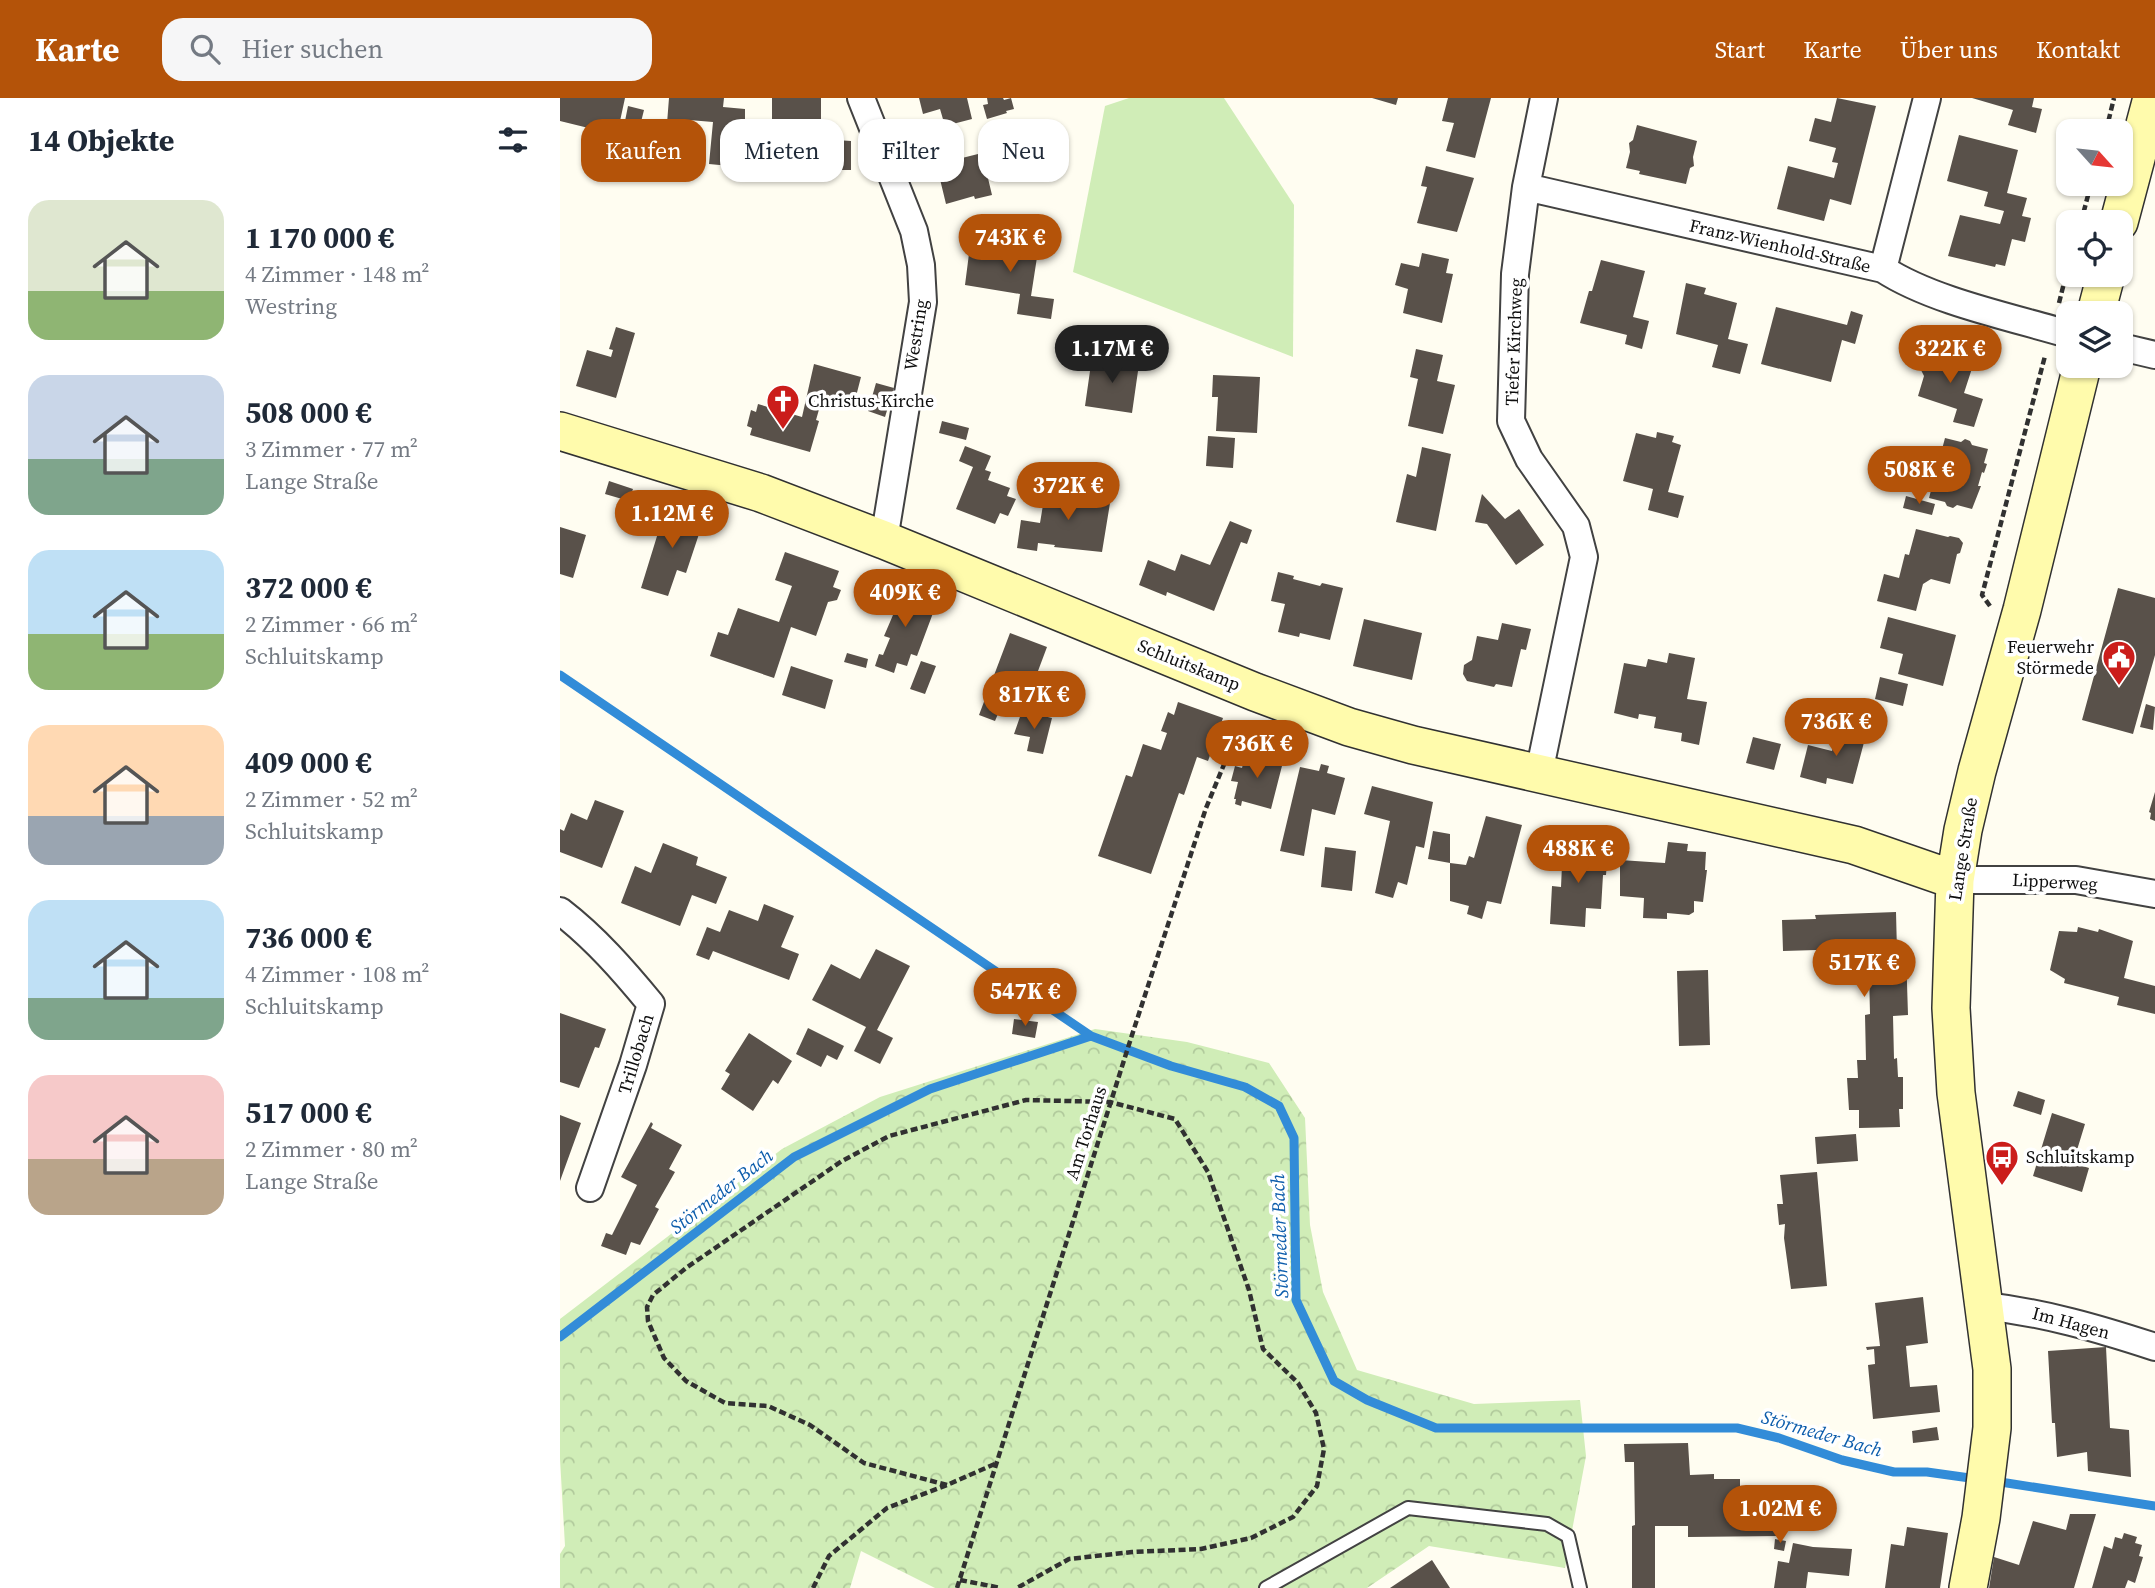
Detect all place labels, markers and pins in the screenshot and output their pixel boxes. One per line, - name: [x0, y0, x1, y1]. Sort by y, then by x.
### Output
- pin: 743K €: [953, 214, 1067, 274]
- pin: 1.17M €: [1047, 326, 1177, 385]
- pin: 322K €: [1893, 326, 2007, 385]
- church icon: Christus-Kirche: [764, 382, 802, 431]
- place label: Christus-Kirche: [808, 388, 934, 413]
- pin: 508K €: [1862, 446, 1976, 506]
- pin: 372K €: [1011, 462, 1125, 522]
- pin: 1.12M €: [607, 490, 737, 550]
- pin: 409K €: [848, 570, 962, 629]
- place label: Feuerwehr Störmede: [2007, 634, 2094, 680]
- public building icon: Feuerwehr Störmede: [2100, 638, 2138, 687]
- pin: 817K €: [977, 672, 1091, 731]
- pin: 736K €: [1779, 698, 1893, 758]
- pin: 736K €: [1200, 720, 1314, 780]
- pin: 488K €: [1521, 826, 1635, 885]
- pin: 517K €: [1807, 940, 1921, 999]
- pin: 547K €: [968, 968, 1082, 1028]
- bus stop icon: Schluitskamp: [1983, 1138, 2021, 1187]
- place label: Schluitskamp: [2026, 1144, 2135, 1169]
- pin: 1.02M €: [1715, 1486, 1845, 1545]

